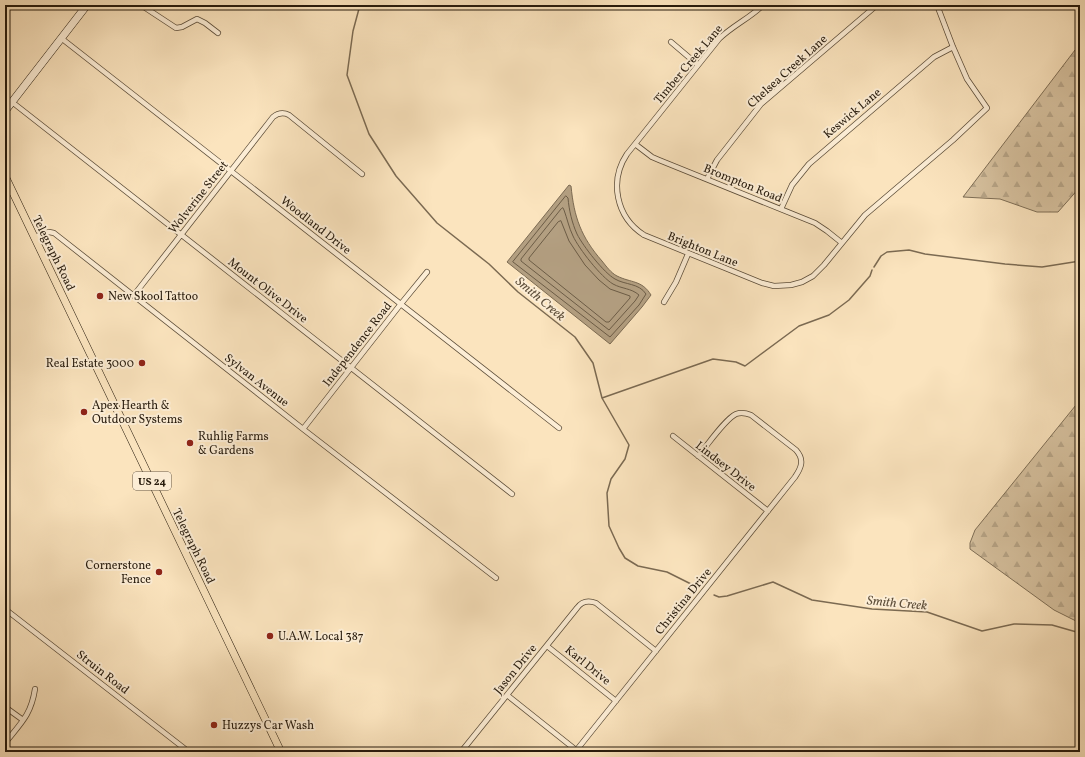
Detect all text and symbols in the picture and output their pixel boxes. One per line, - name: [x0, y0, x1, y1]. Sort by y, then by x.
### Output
- street label: Timber Creek Lane: [651, 21, 727, 108]
- street label: Chelsea Creek Lane: [744, 31, 831, 112]
- street label: Keswick Lane: [820, 85, 885, 143]
- street label: Wolverine Street: [165, 158, 232, 237]
- street label: Brompton Road: [701, 161, 785, 207]
- street label: Woodland Drive: [277, 193, 354, 259]
- street label: Telegraph Road: [28, 213, 78, 294]
- street label: Brighton Lane: [665, 228, 741, 272]
- street label: Mount Olive Drive: [224, 254, 311, 327]
- water label: Smith Creek: [511, 273, 569, 326]
- place label: New Skool Tattoo: [108, 289, 198, 305]
- marker: New Skool Tattoo: [95, 291, 105, 301]
- street label: Independence Road: [320, 299, 396, 390]
- street label: Sylvan Avenue: [221, 351, 292, 411]
- place label: Real Estate 3000: [46, 356, 134, 372]
- marker: Real Estate 3000: [137, 358, 147, 368]
- place label: Apex Hearth & Outdoor Systems: [92, 398, 182, 428]
- marker: Apex Hearth & Outdoor Systems: [79, 407, 89, 417]
- place label: Ruhlig Farms & Gardens: [198, 429, 269, 459]
- marker: Ruhlig Farms & Gardens: [185, 438, 195, 448]
- street label: Lindsey Drive: [692, 438, 759, 496]
- road number: US 24: [133, 472, 171, 490]
- street label: Telegraph Road: [168, 506, 218, 587]
- place label: Cornerstone Fence: [85, 558, 151, 588]
- street label: Christina Drive: [652, 565, 716, 638]
- marker: Cornerstone Fence: [154, 567, 164, 577]
- water label: Smith Creek: [866, 592, 928, 616]
- place label: U.A.W. Local 387: [278, 629, 364, 645]
- marker: U.A.W. Local 387: [265, 631, 275, 641]
- street label: Jason Drive: [491, 641, 541, 698]
- street label: Karl Drive: [561, 642, 614, 689]
- street label: Struin Road: [73, 647, 132, 699]
- place label: Huzzys Car Wash: [222, 718, 314, 734]
- marker: Huzzys Car Wash: [209, 720, 219, 730]

